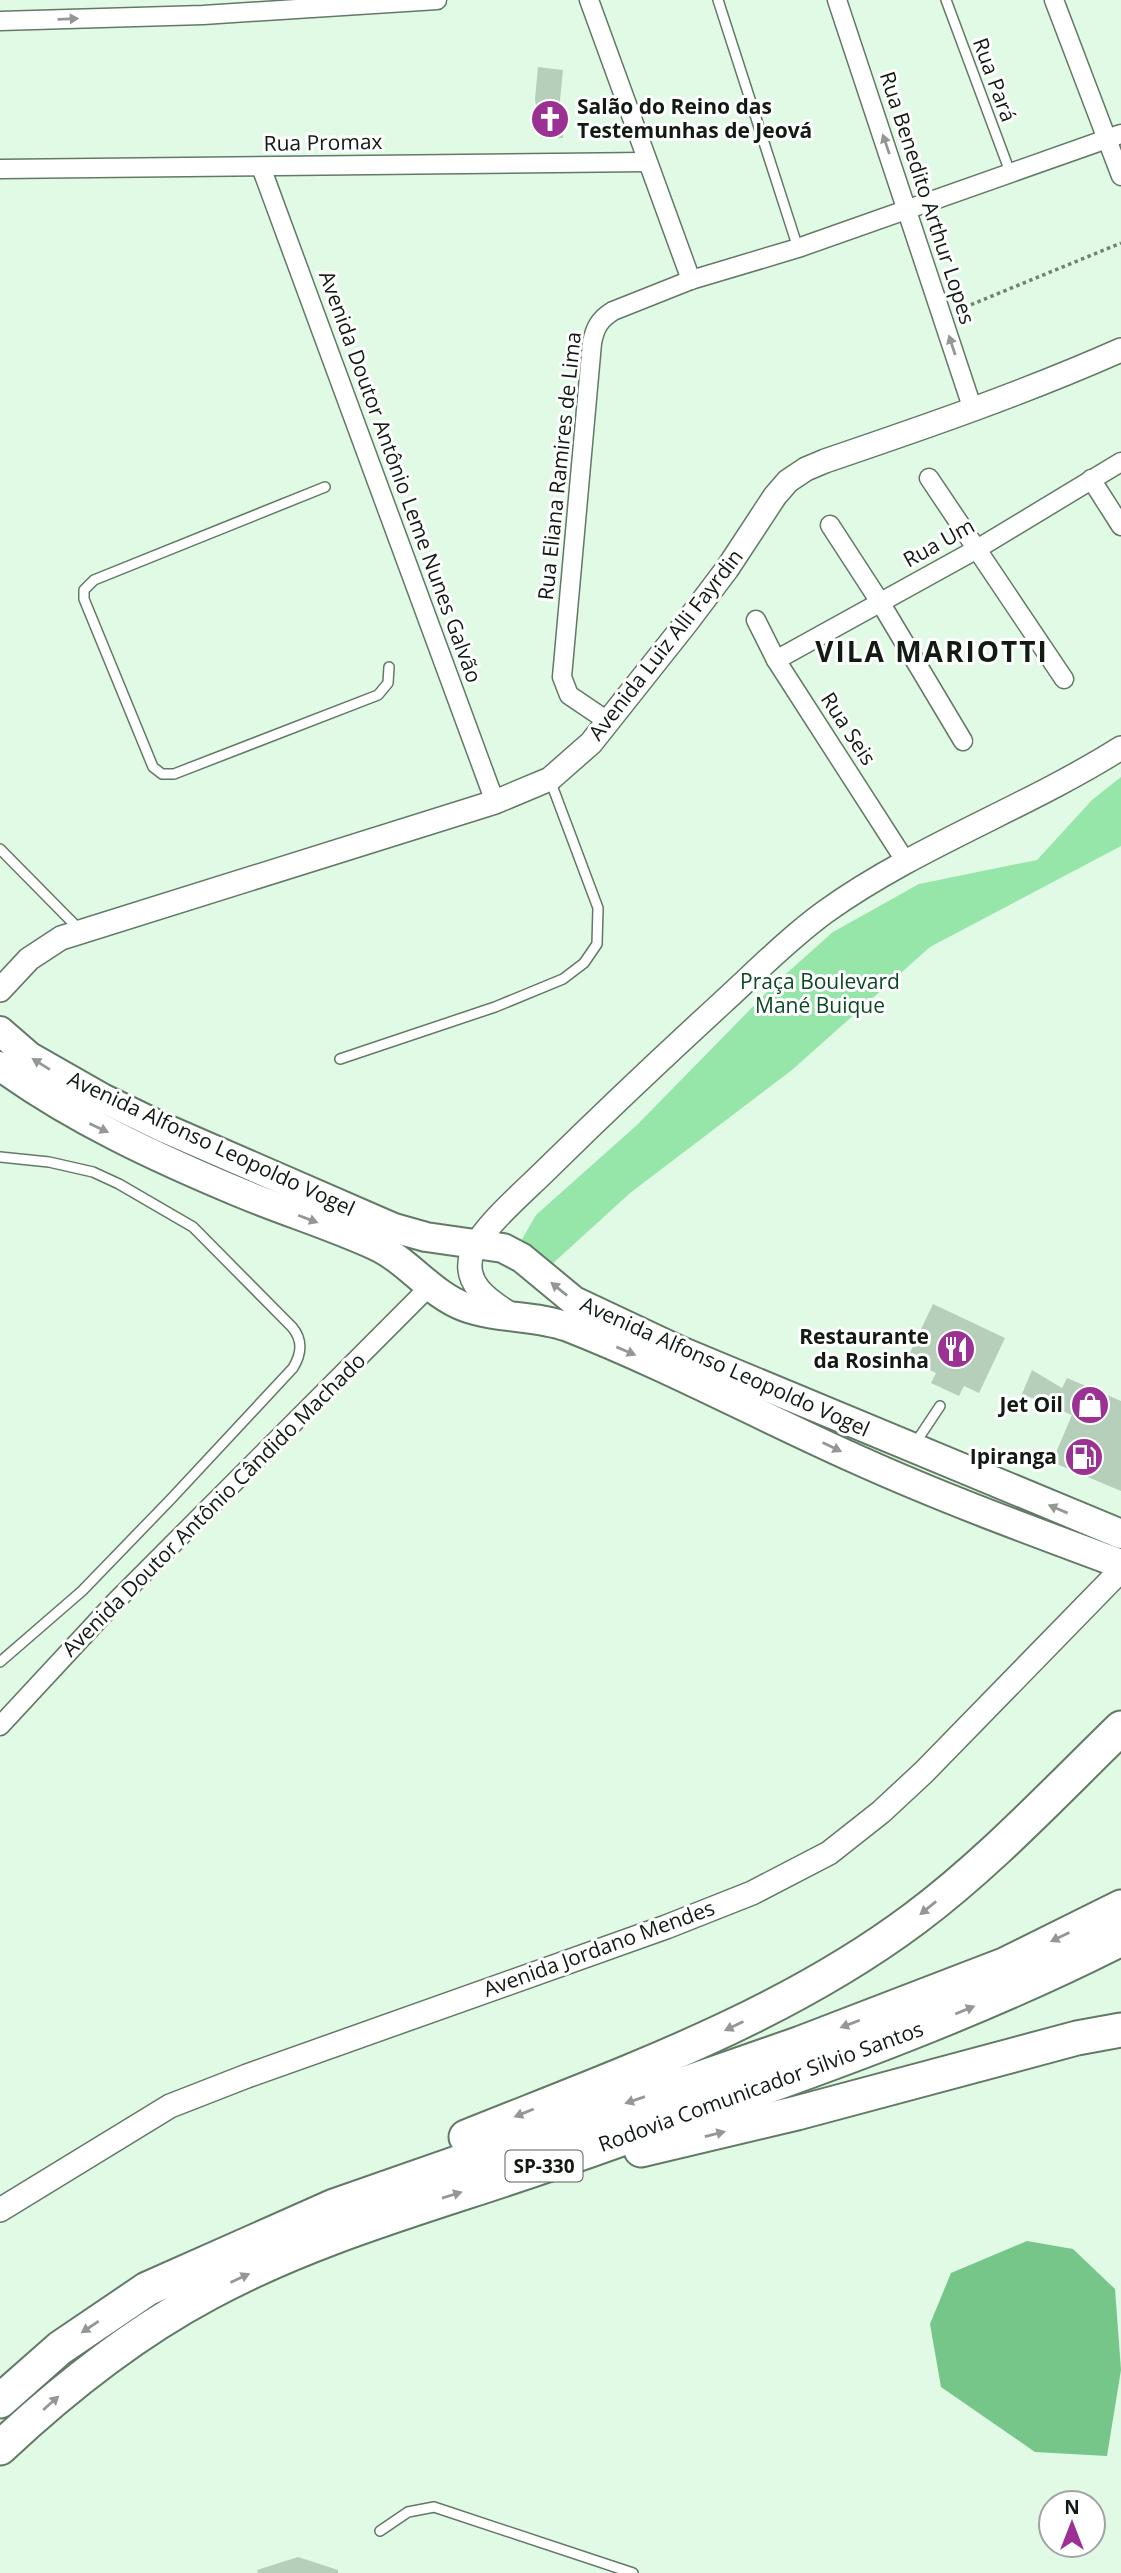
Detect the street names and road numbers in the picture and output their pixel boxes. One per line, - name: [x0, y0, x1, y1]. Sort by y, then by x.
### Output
- street label: Rua Pará: [967, 34, 1023, 126]
- street label: Rua Benedito Arthur Lopes: [874, 68, 982, 328]
- street label: Rua Promax: [263, 127, 383, 157]
- street label: Avenida Doutor Antônio Leme Nunes Galvão: [313, 267, 489, 687]
- street label: Rua Eliana Ramires de Lima: [531, 330, 587, 601]
- street label: Rua Um: [898, 511, 979, 573]
- street label: Avenida Luiz Alli Fayrdin: [582, 543, 749, 746]
- street label: Rua Seis: [815, 687, 883, 770]
- street label: Avenida Alfonso Leopoldo Vogel: [63, 1064, 360, 1222]
- street label: Avenida Alfonso Leopoldo Vogel: [576, 1289, 874, 1443]
- street label: Avenida Doutor Antônio Cândido Machado: [55, 1346, 371, 1662]
- street label: Avenida Jordano Mendes: [479, 1893, 718, 2003]
- street label: Rodovia Comunicador Silvio Santos: [594, 2014, 927, 2158]
- road number: SP-330: [505, 2150, 582, 2182]

